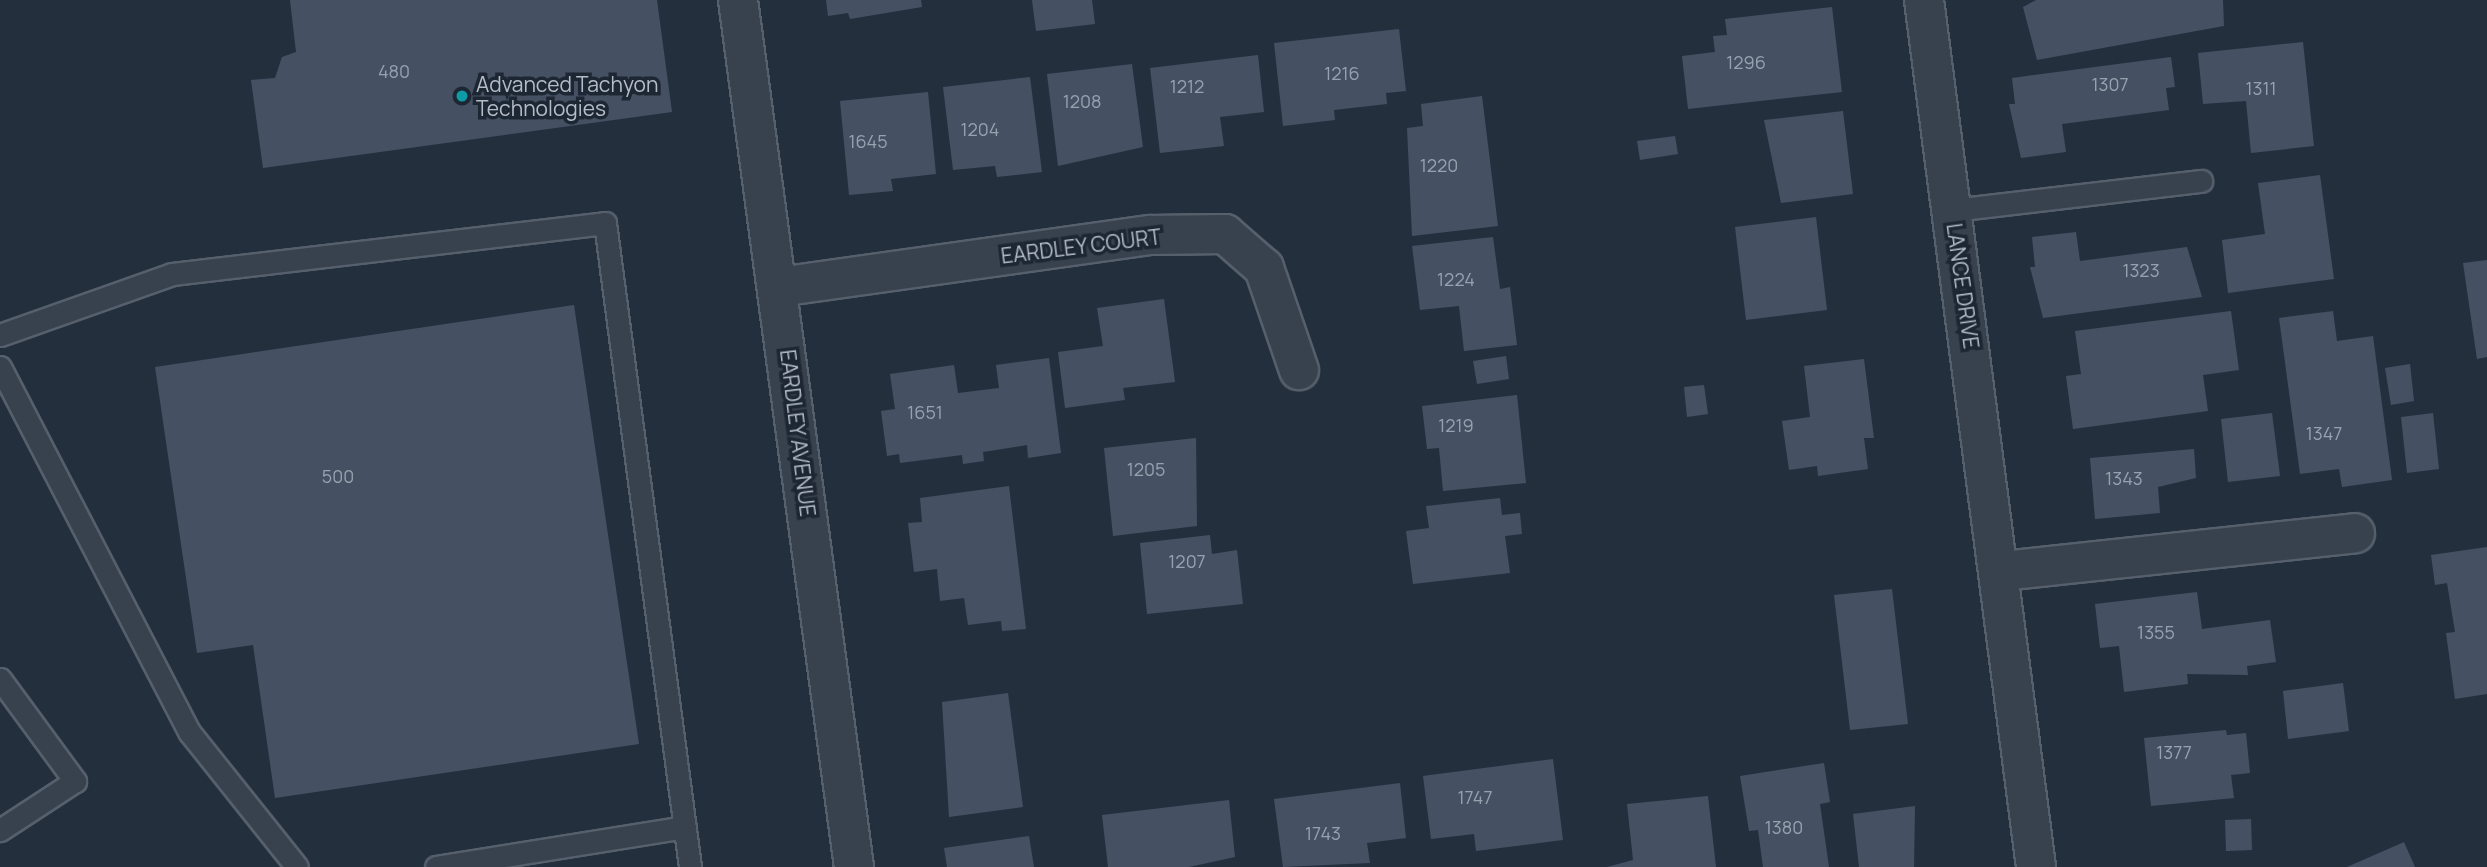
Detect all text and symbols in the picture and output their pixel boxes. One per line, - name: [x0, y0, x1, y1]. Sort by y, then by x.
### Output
- house number: 1296: [1726, 51, 1766, 73]
- house number: 480: [378, 60, 410, 82]
- house number: 1216: [1324, 62, 1360, 84]
- place label: Advanced Tachyon Technologies: [476, 71, 658, 121]
- house number: 1307: [2092, 73, 2128, 95]
- house number: 1212: [1170, 75, 1204, 97]
- house number: 1311: [2245, 77, 2277, 99]
- marker: Advanced Tachyon Technologies: [454, 88, 470, 104]
- house number: 1208: [1063, 90, 1101, 112]
- house number: 1204: [961, 118, 999, 140]
- house number: 1645: [848, 130, 888, 152]
- house number: 1220: [1420, 154, 1458, 176]
- street label: LANCE DRIVE: [1942, 222, 1984, 350]
- street label: EARDLEY COURT: [999, 224, 1163, 268]
- house number: 1323: [2122, 259, 2160, 281]
- house number: 1224: [1437, 268, 1475, 290]
- street label: EARDLEY AVENUE: [775, 348, 821, 518]
- house number: 1651: [907, 401, 943, 423]
- house number: 1219: [1438, 414, 1474, 436]
- house number: 1347: [2306, 422, 2342, 444]
- house number: 1205: [1127, 458, 1165, 480]
- house number: 500: [322, 465, 354, 487]
- house number: 1343: [2105, 467, 2143, 489]
- house number: 1207: [1168, 550, 1206, 572]
- house number: 1355: [2137, 621, 2175, 643]
- house number: 1377: [2156, 741, 2192, 763]
- house number: 1747: [1458, 786, 1492, 808]
- house number: 1380: [1765, 816, 1803, 838]
- house number: 1743: [1305, 822, 1341, 844]

